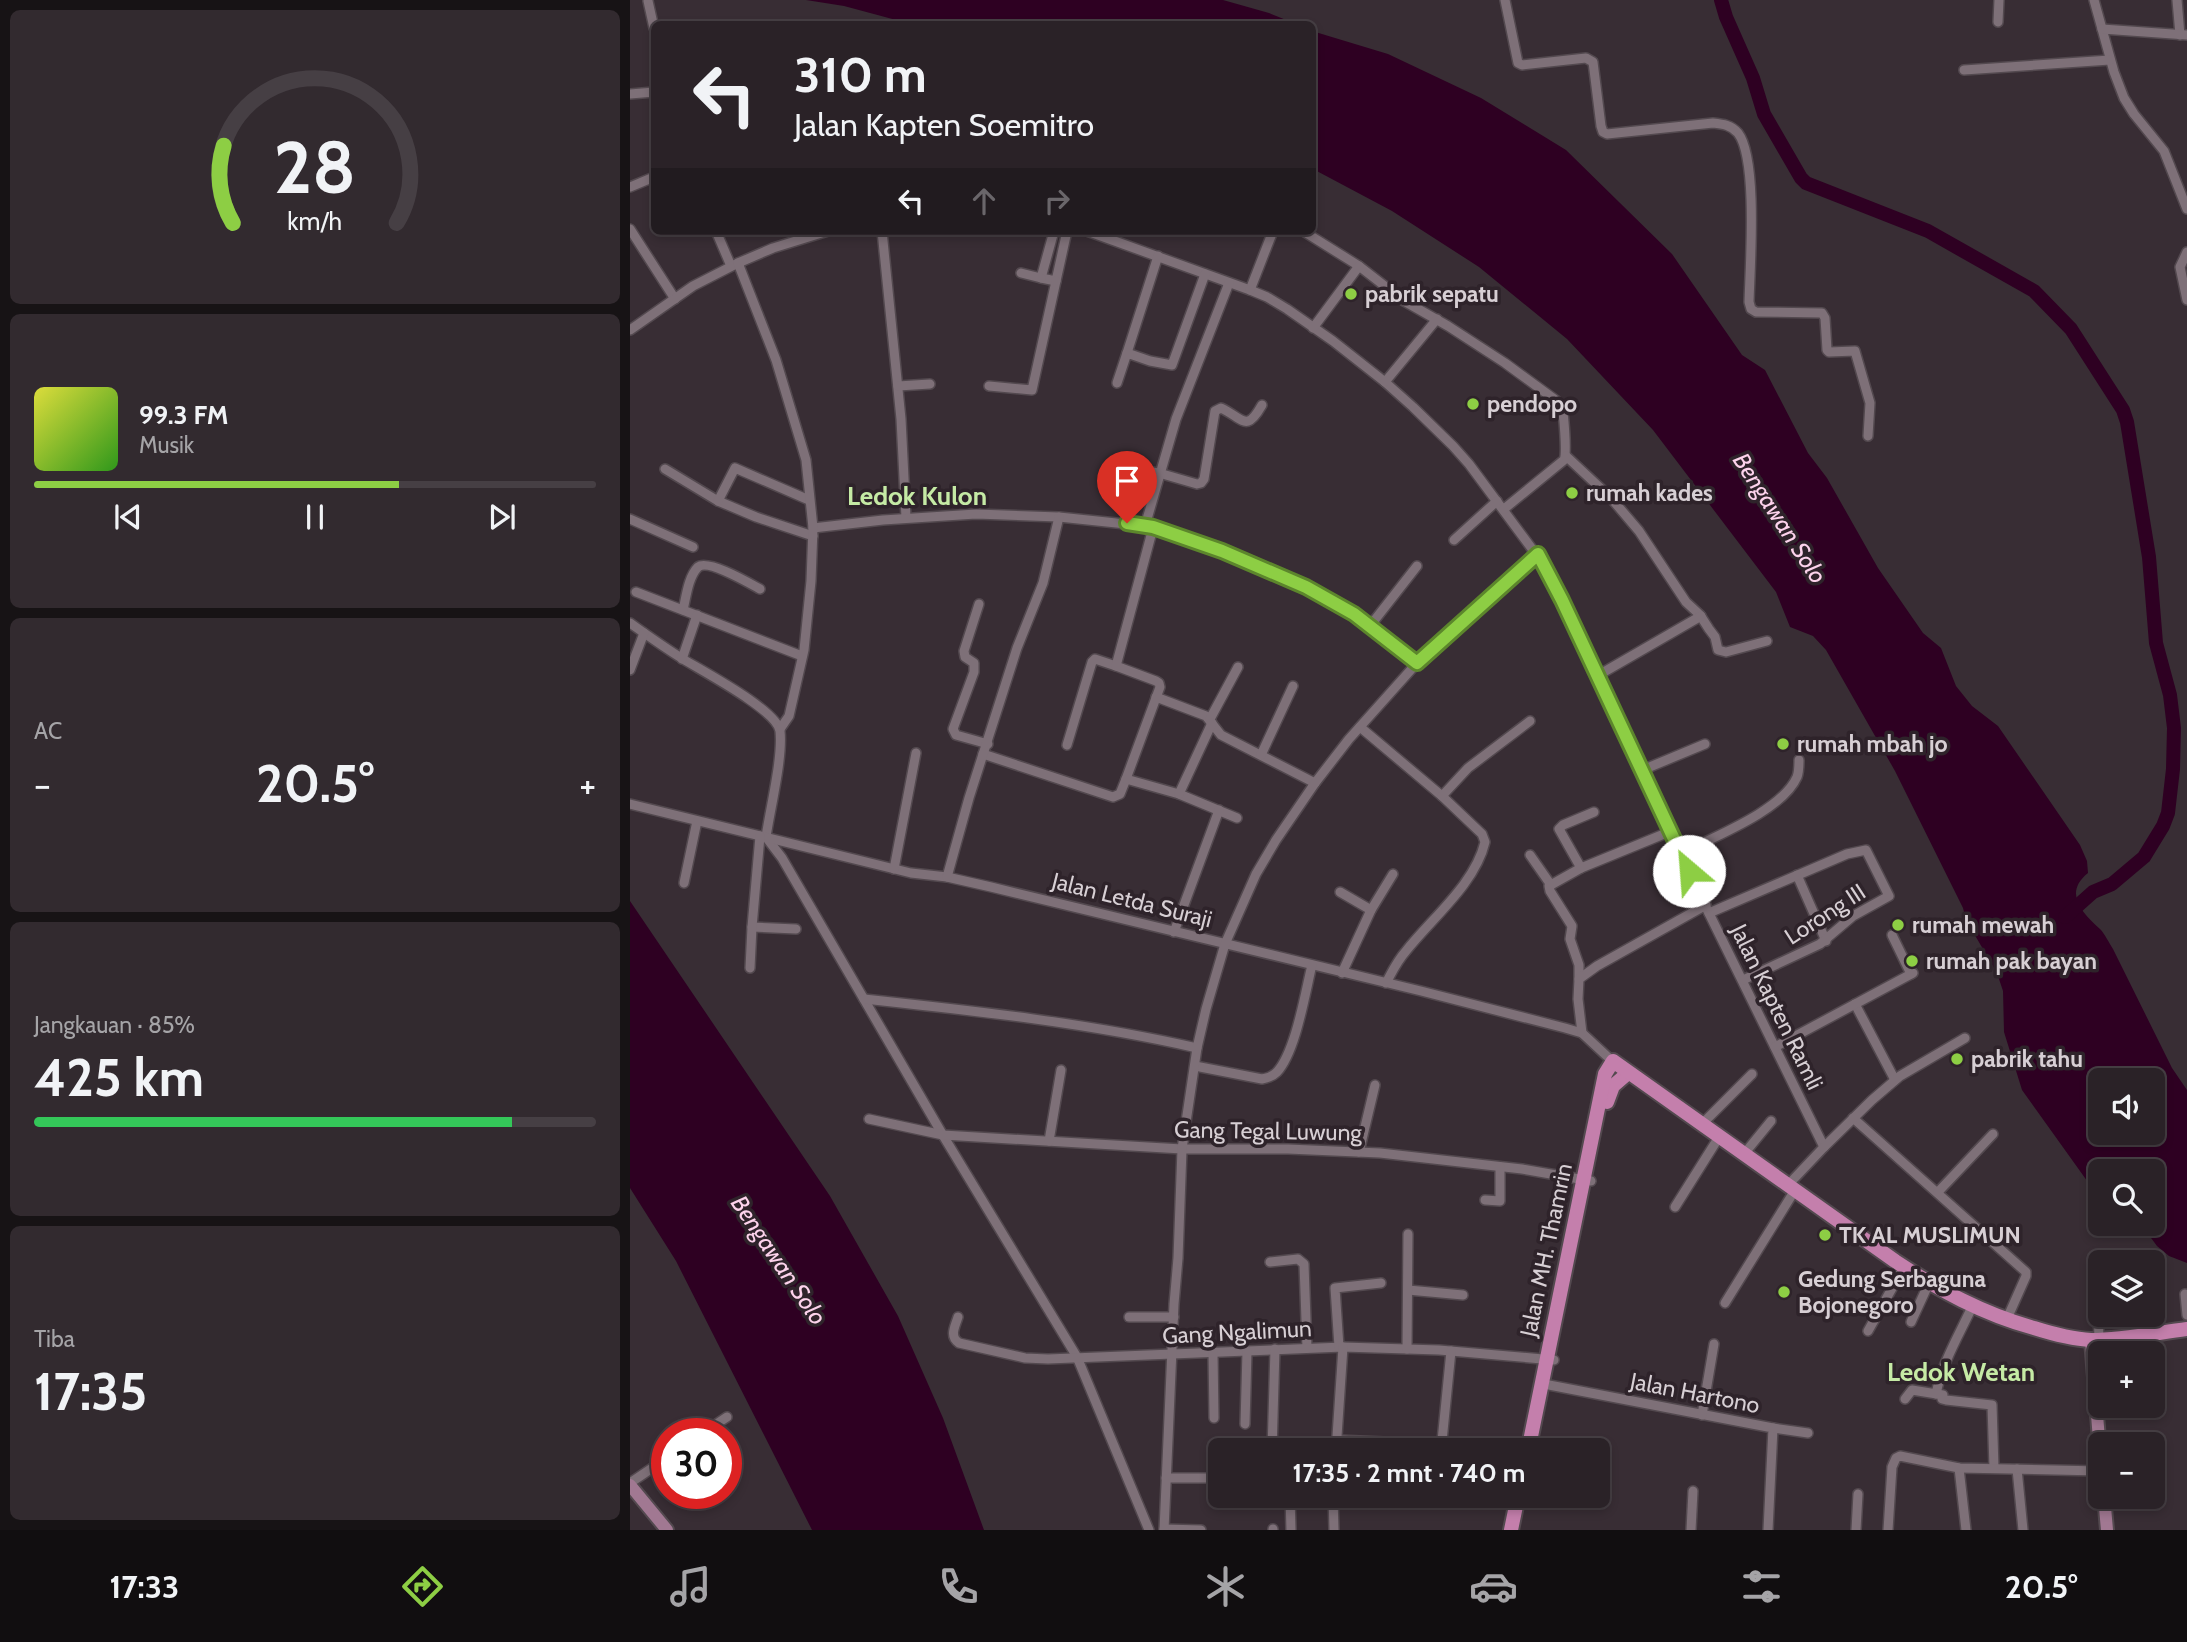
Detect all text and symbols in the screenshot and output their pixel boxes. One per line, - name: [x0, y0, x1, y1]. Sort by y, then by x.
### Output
- text: 310 m: [794, 45, 927, 104]
- icon: left: [679, 49, 770, 140]
- text: Jalan Kapten Soemitro: [794, 105, 1094, 144]
- text: 28: [274, 123, 356, 211]
- icon: left: [892, 182, 930, 220]
- icon: ahead: [965, 182, 1003, 220]
- icon: right: [1038, 182, 1076, 220]
- text: km/h: [288, 206, 342, 236]
- place label: pabrik sepatu: [1365, 280, 1499, 308]
- marker: pabrik sepatu: [1343, 286, 1359, 302]
- place label: pendopo: [1487, 390, 1577, 418]
- marker: pendopo: [1465, 396, 1481, 412]
- text: 99.3 FM: [139, 399, 228, 431]
- text: Musik: [139, 431, 194, 459]
- water label: Bengawan Solo: [1727, 447, 1833, 589]
- pin: [1097, 451, 1157, 523]
- icon: arrive: [1108, 462, 1146, 500]
- place label: rumah kades: [1586, 479, 1713, 507]
- district label: Ledok Kulon: [847, 480, 987, 512]
- marker: rumah kades: [1564, 485, 1580, 501]
- icon: previous: [109, 498, 147, 536]
- icon: pause: [296, 498, 334, 536]
- icon: next: [483, 498, 521, 536]
- text: AC: [34, 717, 62, 745]
- place label: rumah mbah jo: [1797, 730, 1948, 758]
- marker: rumah mbah jo: [1775, 736, 1791, 752]
- text: 20.5°: [256, 752, 374, 815]
- text: −: [34, 761, 51, 808]
- text: +: [579, 761, 596, 808]
- position arrow: [1652, 834, 1726, 908]
- street label: Jalan Letda Suraji: [1048, 866, 1215, 933]
- street label: Lorong III: [1779, 878, 1871, 950]
- place label: rumah mewah: [1912, 911, 2054, 939]
- marker: rumah mewah: [1890, 917, 1906, 933]
- street label: Jalan Kapten Ramli: [1724, 919, 1829, 1094]
- place label: rumah pak bayan: [1926, 947, 2097, 975]
- marker: rumah pak bayan: [1904, 953, 1920, 969]
- text: Jangkauan · 85%: [34, 1011, 195, 1039]
- place label: pabrik tahu: [1971, 1045, 2083, 1073]
- text: 425 km: [34, 1046, 204, 1109]
- marker: pabrik tahu: [1949, 1051, 1965, 1067]
- map controls: [2088, 1068, 2165, 1509]
- button: sound: [2088, 1068, 2165, 1145]
- street label: Gang Tegal Luwung: [1174, 1115, 1363, 1147]
- button: search: [2088, 1159, 2165, 1236]
- street label: Jalan MH. Thamrin: [1514, 1161, 1578, 1340]
- water label: Bengawan Solo: [725, 1190, 833, 1330]
- place label: TK AL MUSLIMUN: [1839, 1221, 2021, 1249]
- marker: TK AL MUSLIMUN: [1817, 1227, 1833, 1243]
- button: layers: [2088, 1250, 2165, 1327]
- place label: Gedung Serbaguna Bojonegoro: [1798, 1265, 1987, 1319]
- marker: Gedung Serbaguna Bojonegoro: [1776, 1284, 1792, 1300]
- street label: Gang Ngalimun: [1162, 1314, 1312, 1350]
- text: Tiba: [34, 1325, 75, 1353]
- button: +: [2088, 1341, 2165, 1418]
- district label: Ledok Wetan: [1887, 1356, 2035, 1388]
- text: 17:35: [34, 1360, 147, 1423]
- street label: Jalan Hartono: [1627, 1367, 1762, 1419]
- speed limit sign: 30: [651, 1418, 742, 1509]
- button: −: [2088, 1432, 2165, 1509]
- text: 17:35 · 2 mnt · 740 m: [1293, 1457, 1525, 1489]
- icon: directions: [398, 1562, 447, 1611]
- icon: music: [666, 1562, 715, 1611]
- icon: phone: [934, 1562, 983, 1611]
- icon: climate: [1201, 1562, 1250, 1611]
- icon: car: [1469, 1562, 1518, 1611]
- icon: filters: [1737, 1562, 1786, 1611]
- text: 17:33: [109, 1567, 179, 1606]
- text: 20.5°: [2005, 1567, 2078, 1606]

